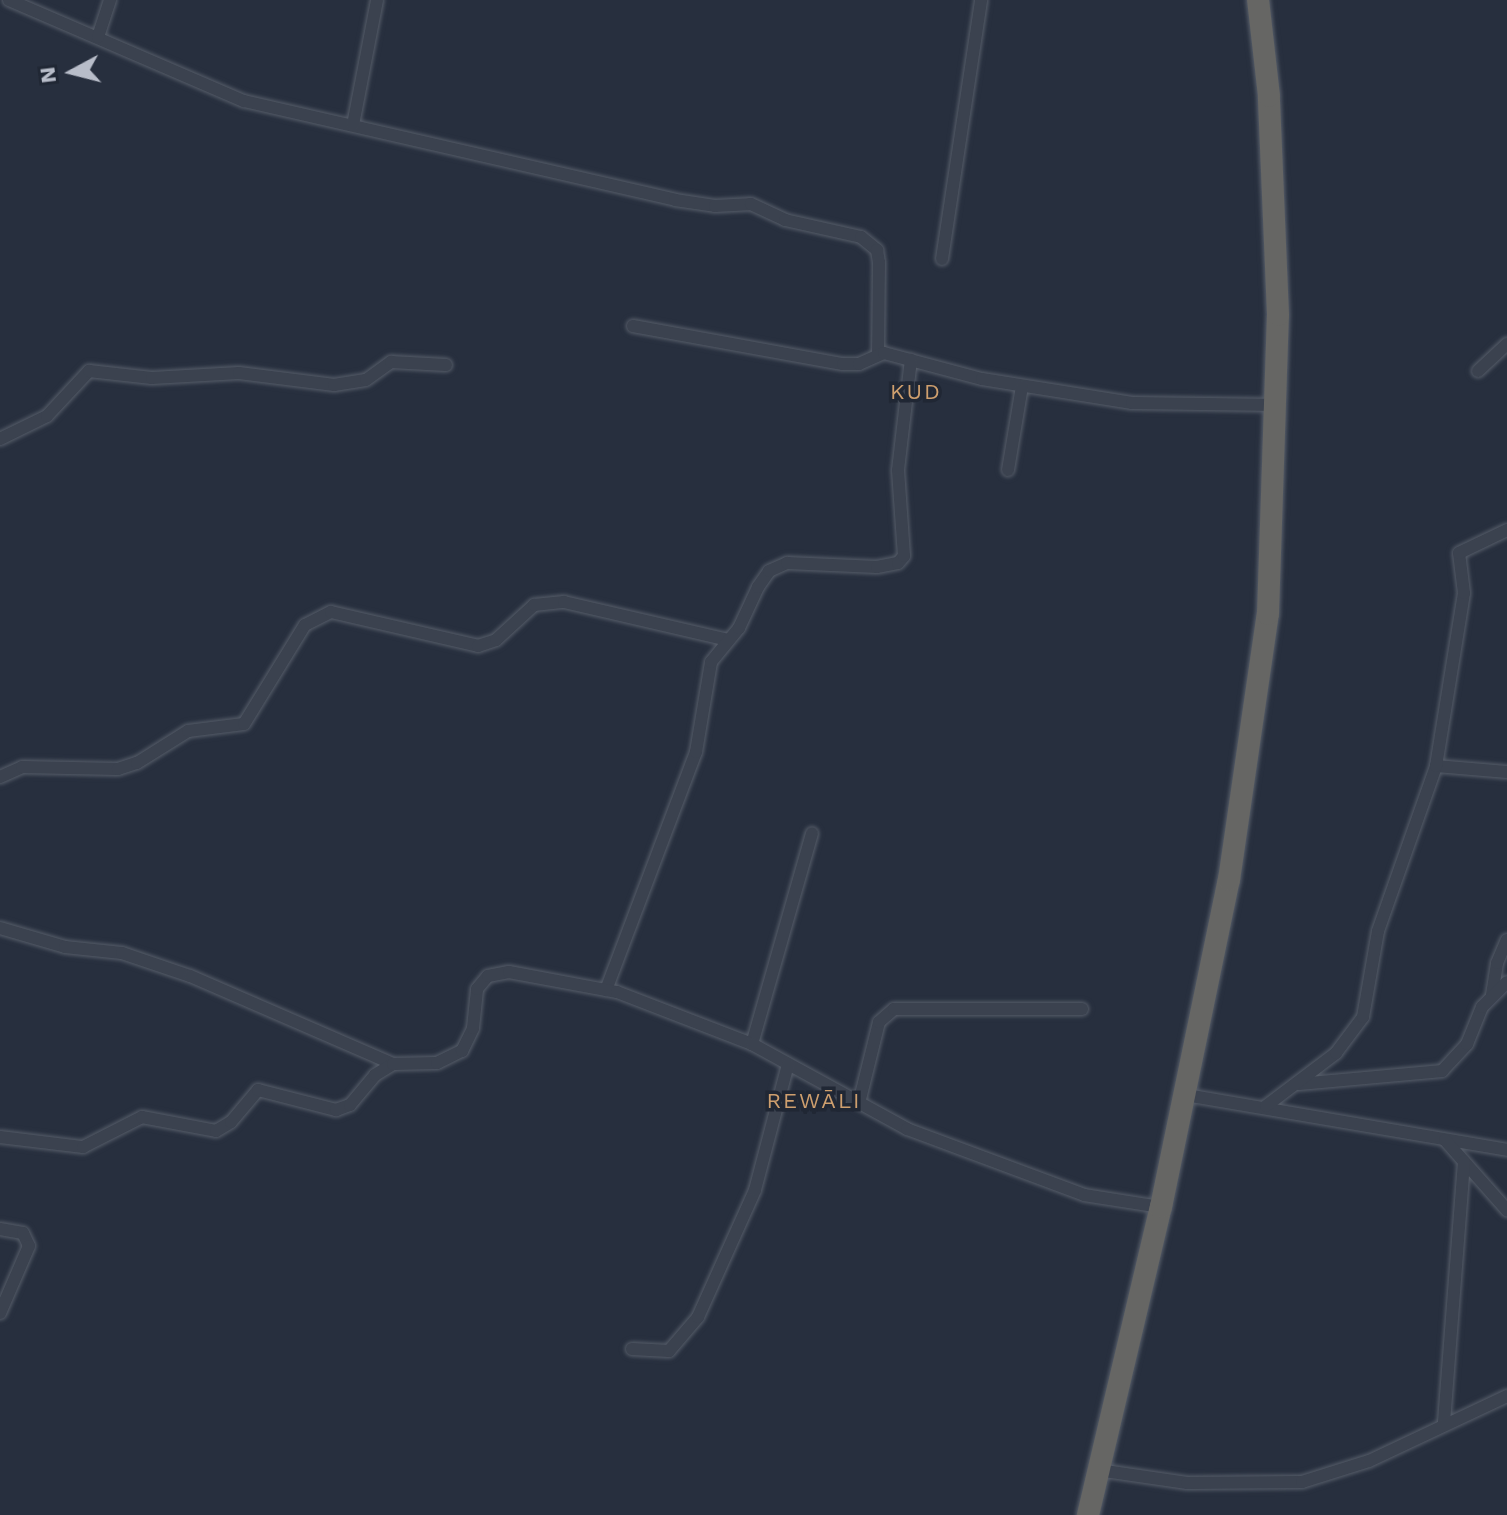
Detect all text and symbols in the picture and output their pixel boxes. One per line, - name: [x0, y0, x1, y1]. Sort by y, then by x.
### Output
- north arrow: [32, 32, 112, 112]
- text: N: [34, 65, 61, 85]
- district label: KUD: [890, 379, 942, 405]
- district label: REWĀLI: [766, 1088, 862, 1114]

